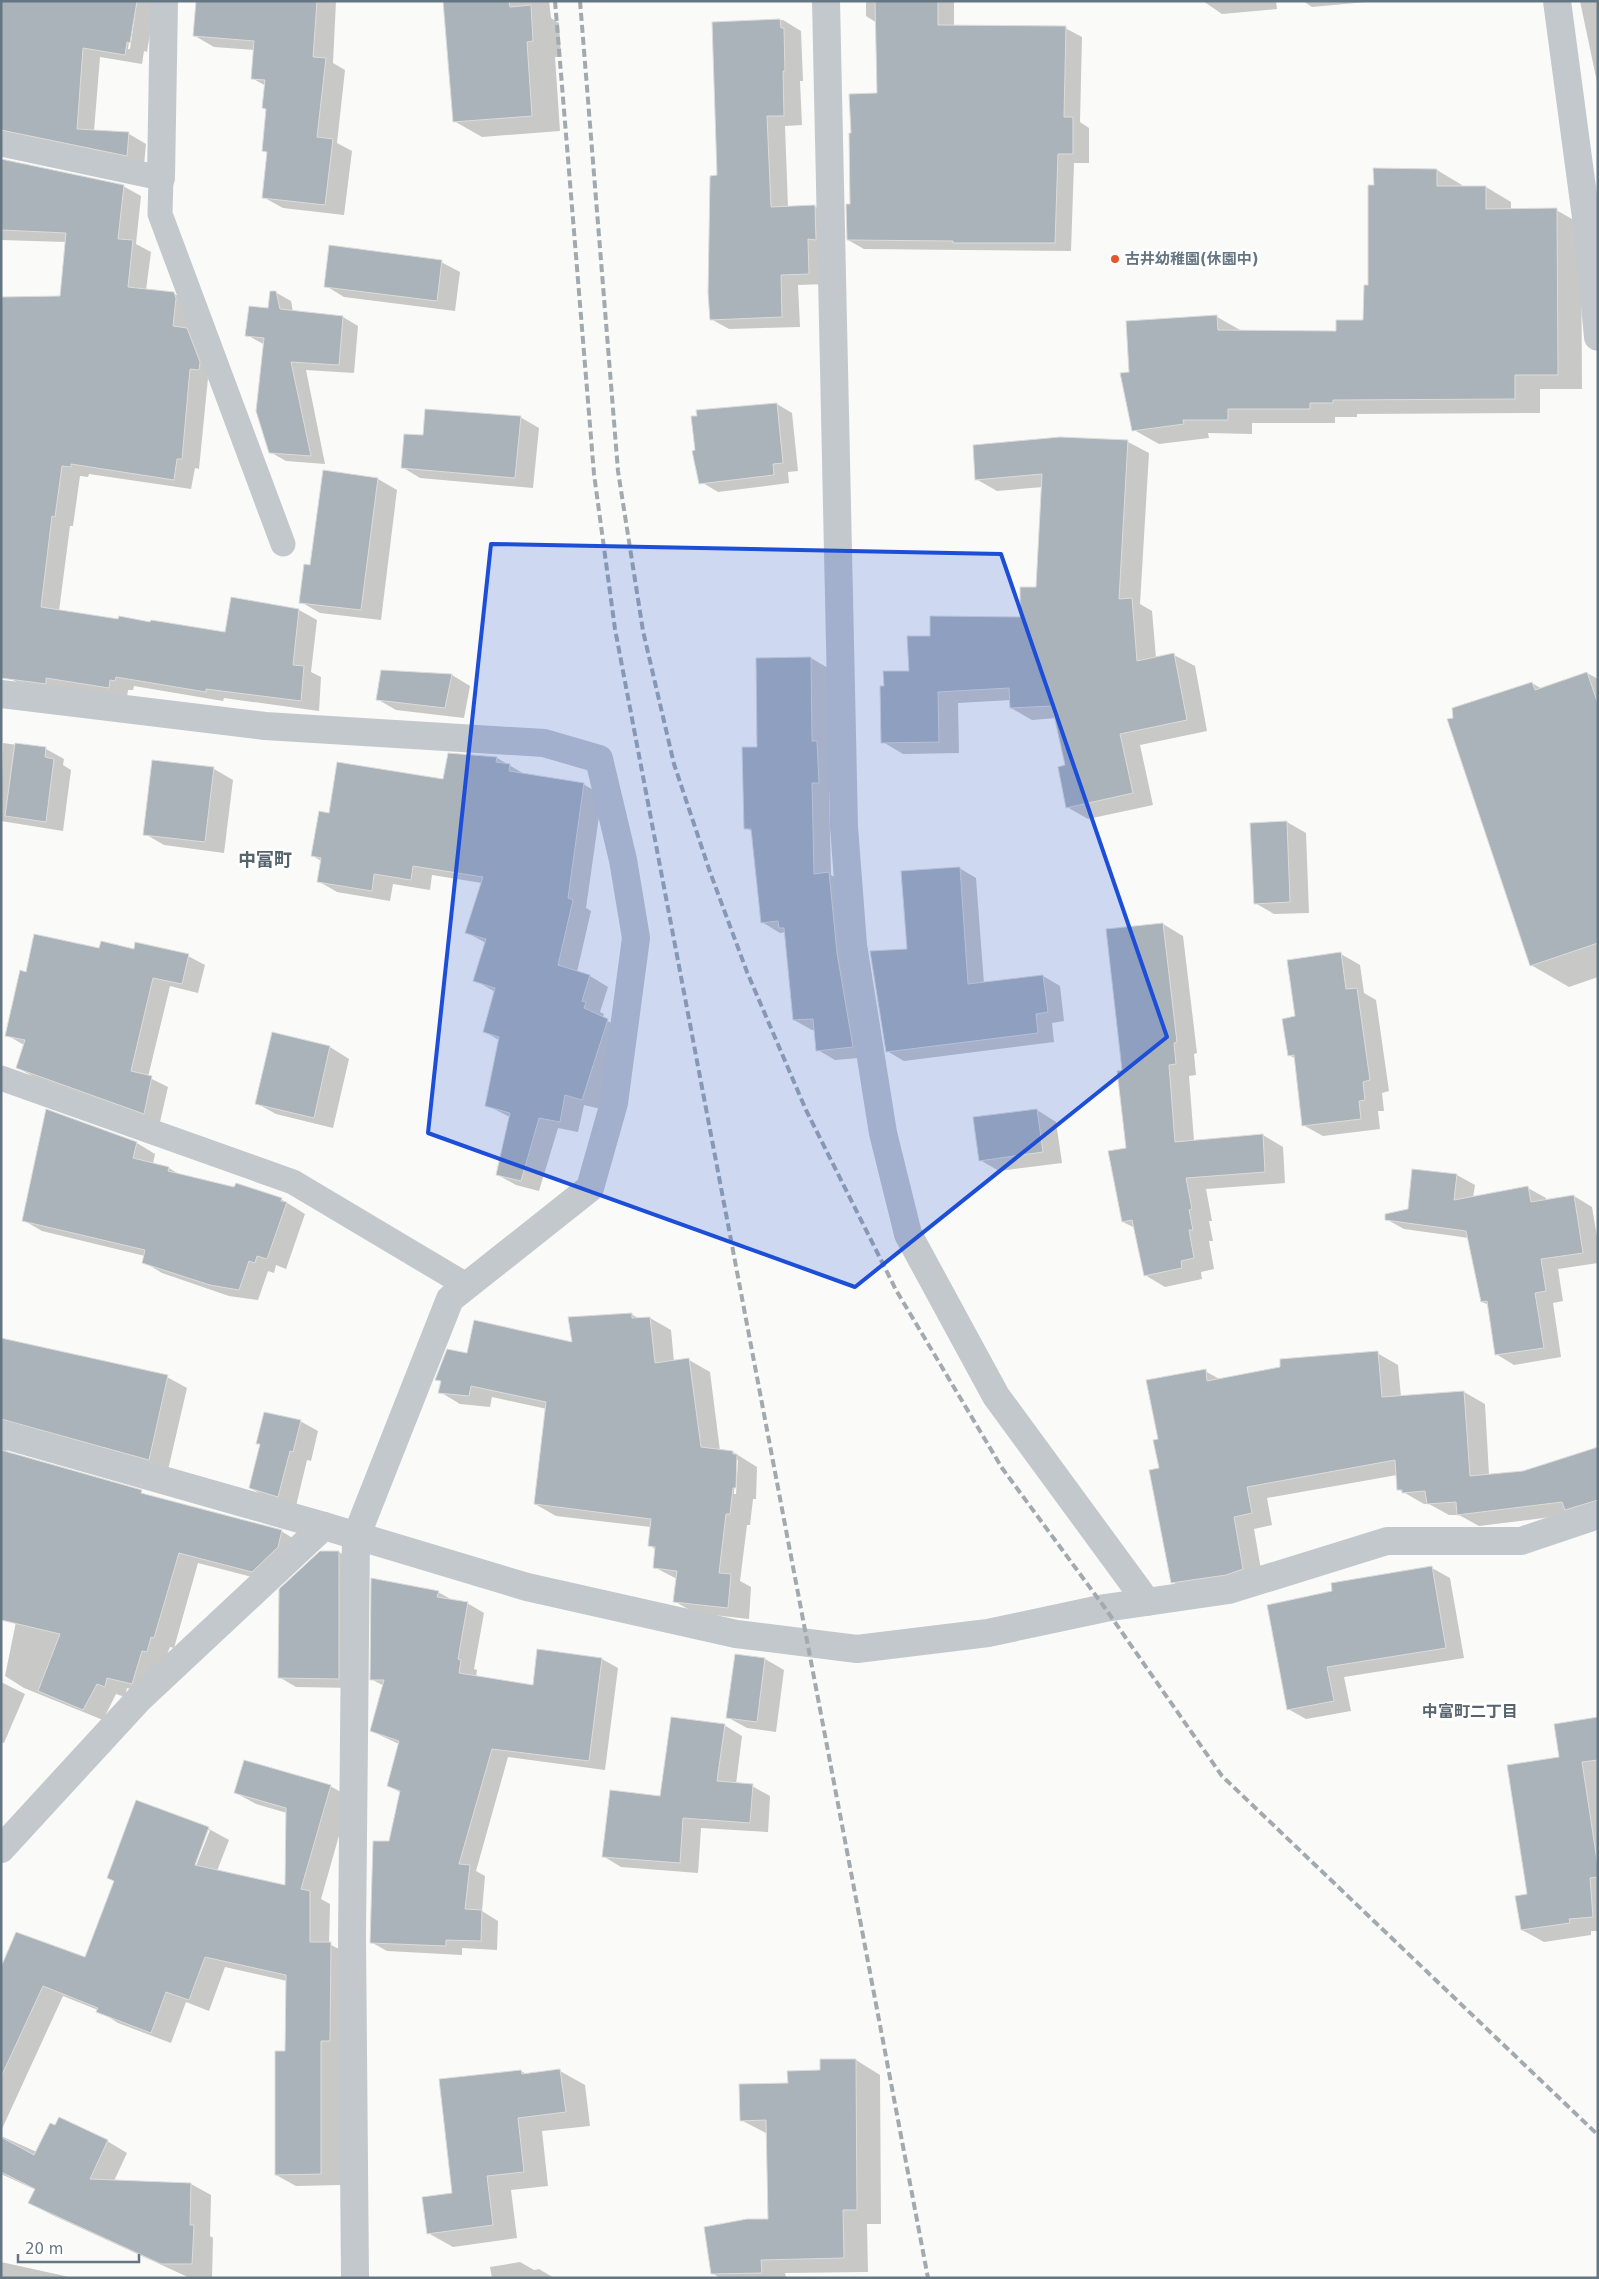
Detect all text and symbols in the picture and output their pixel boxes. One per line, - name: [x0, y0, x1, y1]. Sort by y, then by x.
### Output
- place label: 古井幼稚園(休園中): [1125, 250, 1259, 268]
- marker: 古井幼稚園(休園中): [1109, 253, 1121, 265]
- district label: 中富町: [238, 849, 292, 870]
- district label: 中富町二丁目: [1422, 1702, 1518, 1721]
- scale bar: [18, 2232, 139, 2264]
- text: 20 m: [25, 2240, 63, 2258]

